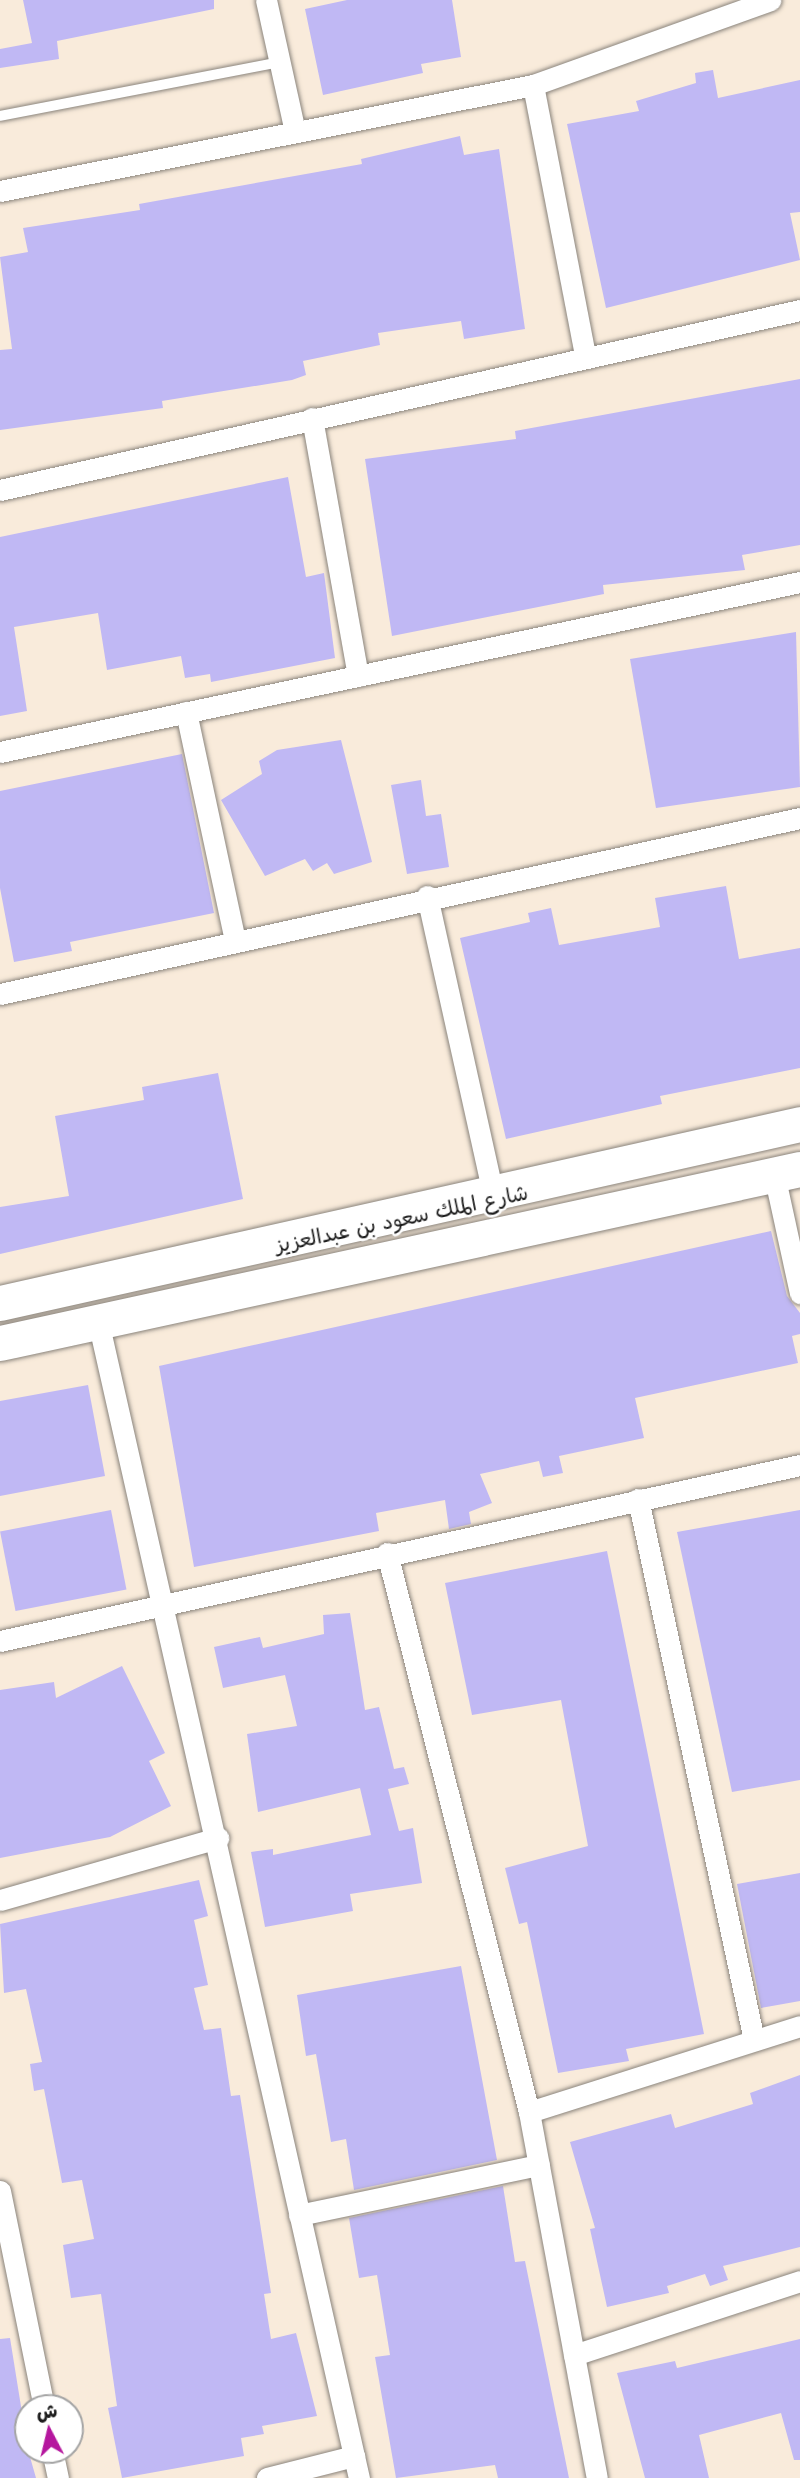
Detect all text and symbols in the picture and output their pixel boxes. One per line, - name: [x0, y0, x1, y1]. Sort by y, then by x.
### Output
- street label: شارع الملك سعود بن عبدالعزيز: [272, 1178, 530, 1256]
- north arrow: [14, 2394, 84, 2464]
- text: ش: [35, 2395, 59, 2425]

